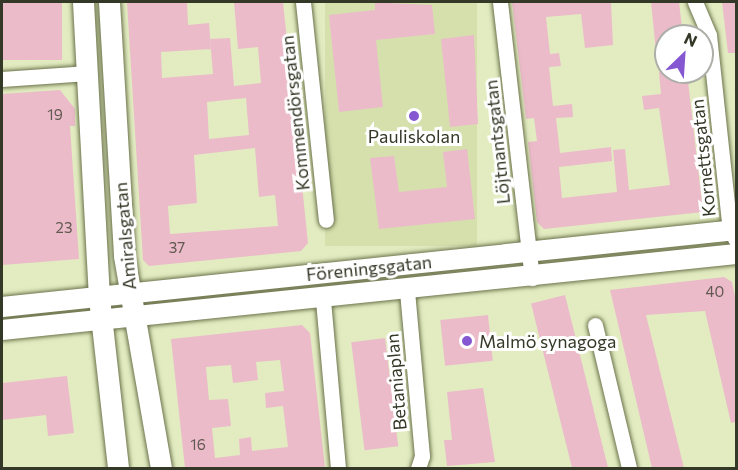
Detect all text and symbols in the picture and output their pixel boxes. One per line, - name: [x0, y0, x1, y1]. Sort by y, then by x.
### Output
- north arrow: [654, 24, 714, 84]
- text: N: [682, 28, 700, 50]
- street label: Kommendörsgatan: [276, 34, 314, 192]
- street label: Löjtnantsgatan: [480, 79, 514, 205]
- street label: Kornettsgatan: [686, 98, 720, 218]
- house number: 19: [47, 106, 63, 124]
- marker: Pauliskolan: [407, 109, 421, 123]
- place label: Pauliskolan: [368, 125, 460, 147]
- street label: Amiralsgatan: [110, 181, 140, 291]
- house number: 23: [56, 219, 72, 237]
- house number: 37: [169, 239, 185, 257]
- street label: Föreningsgatan: [305, 251, 433, 285]
- house number: 40: [706, 283, 724, 301]
- place label: Malmö synagoga: [479, 330, 616, 352]
- street label: Betaniaplan: [381, 333, 411, 431]
- marker: Malmö synagoga: [460, 334, 474, 348]
- house number: 16: [190, 436, 206, 454]

